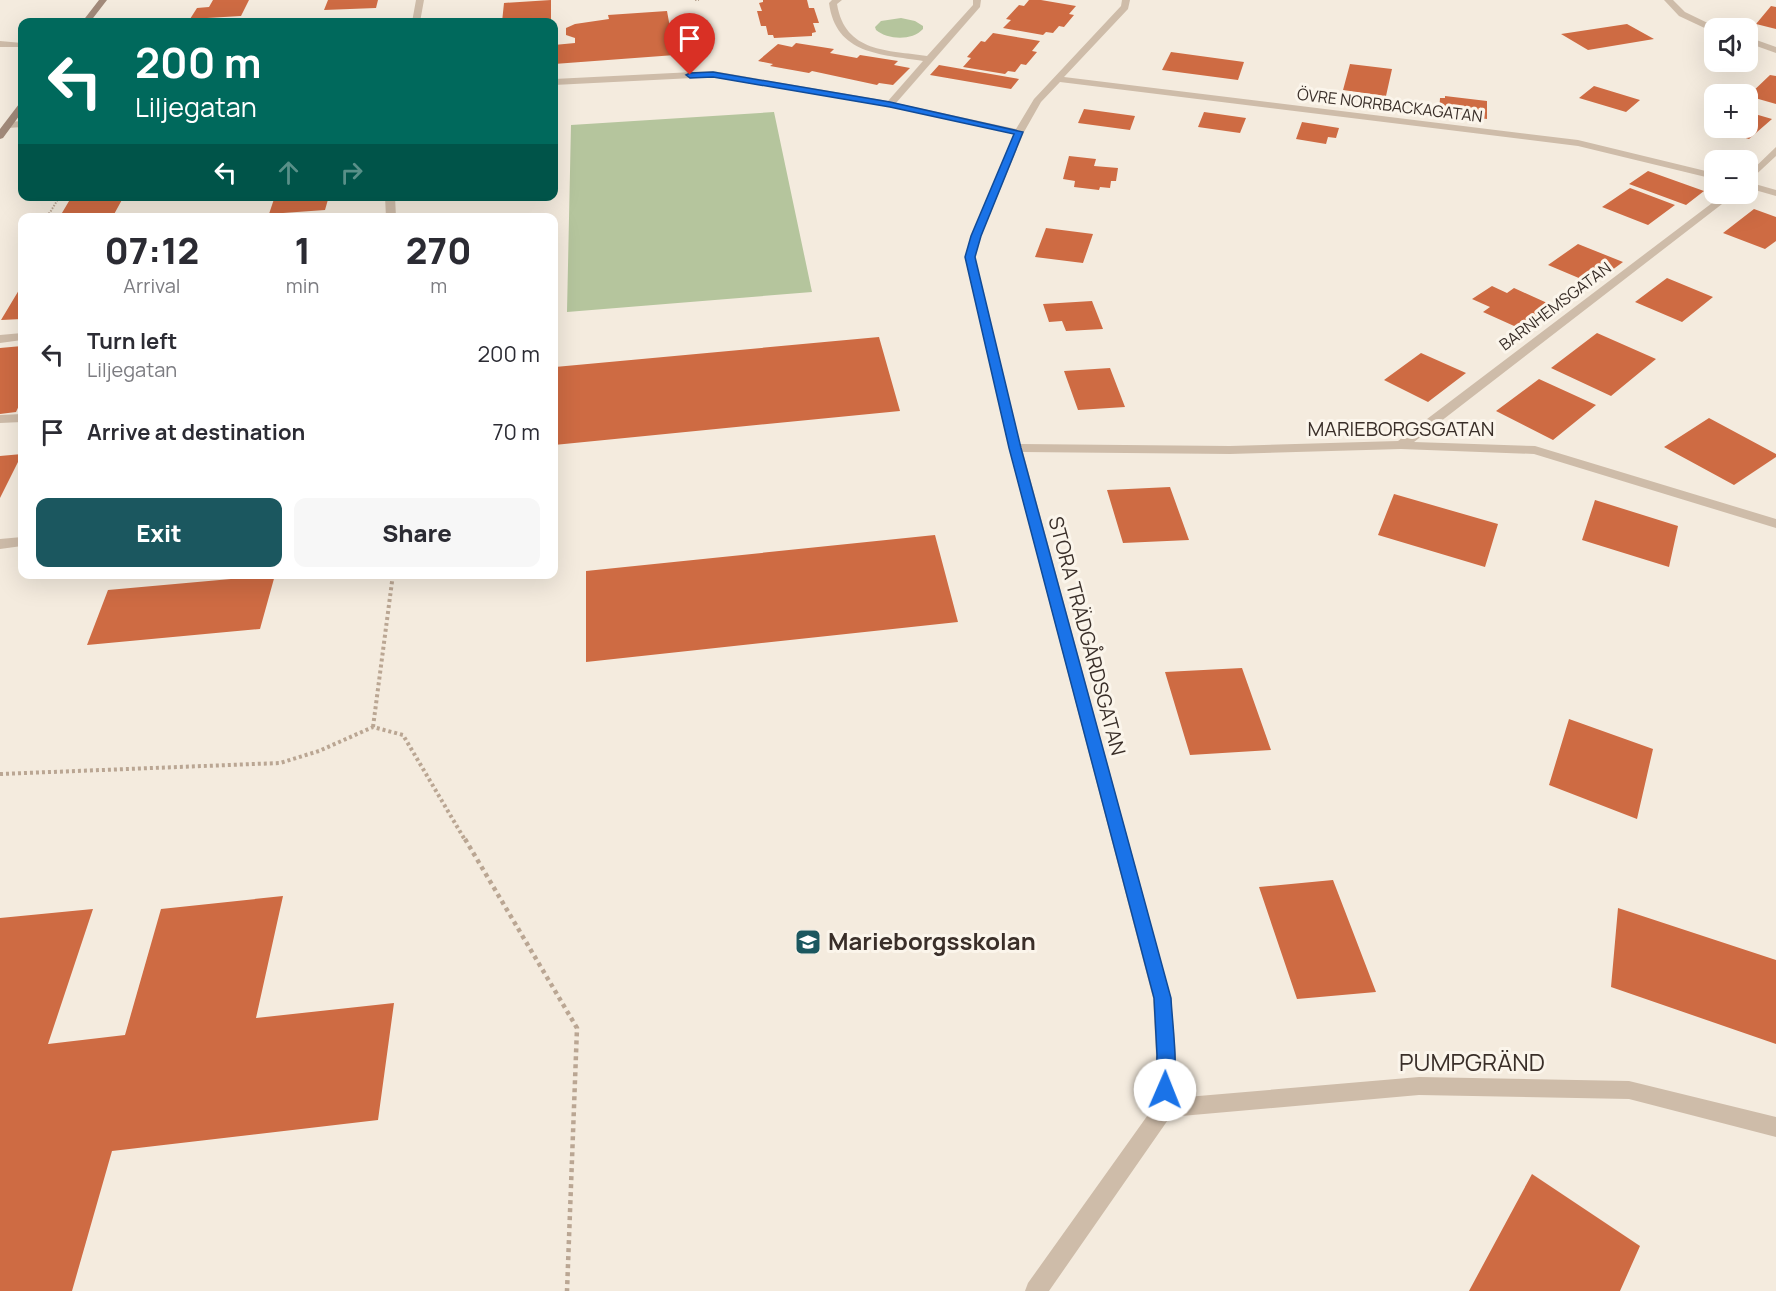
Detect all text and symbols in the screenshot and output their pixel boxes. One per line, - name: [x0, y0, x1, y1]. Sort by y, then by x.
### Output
- pin: [664, 13, 715, 75]
- map controls: [1704, 18, 1758, 204]
- button: sound: [1704, 18, 1758, 72]
- icon: arrive: [673, 22, 706, 55]
- text: 200 m: [135, 33, 261, 91]
- icon: left: [36, 42, 114, 120]
- street label: ÖVRE NORRBACKAGATAN: [1296, 83, 1484, 127]
- button: +: [1704, 84, 1758, 138]
- text: Liljegatan: [135, 88, 257, 125]
- button: −: [1704, 150, 1758, 204]
- icon: left: [209, 156, 242, 189]
- icon: ahead: [272, 156, 305, 189]
- icon: right: [335, 156, 368, 189]
- text: 07:12: [105, 226, 199, 275]
- text: 1: [294, 226, 311, 275]
- text: 270: [406, 226, 471, 275]
- street label: BARNHEMSGATAN: [1495, 257, 1615, 355]
- text: Arrival: [123, 272, 180, 299]
- text: min: [286, 272, 319, 299]
- text: m: [430, 272, 447, 299]
- text: Turn left: [87, 326, 177, 356]
- icon: left: [36, 338, 69, 371]
- text: 200 m: [478, 339, 540, 369]
- text: Liljegatan: [87, 356, 177, 383]
- street label: MARIEBORGSGATAN: [1308, 415, 1495, 442]
- icon: arrive: [36, 416, 69, 449]
- text: Arrive at destination: [87, 417, 305, 447]
- text: 70 m: [492, 417, 540, 447]
- button: Exit: [36, 498, 282, 567]
- button: Share: [294, 498, 540, 567]
- street label: STORA TRÄDGÅRDSGATAN: [1043, 513, 1132, 758]
- place label: Marieborgsskolan: [828, 924, 1036, 957]
- school or university icon: Marieborgsskolan: [793, 927, 823, 957]
- street label: PUMPGRÄND: [1399, 1045, 1545, 1078]
- position arrow: [1133, 1058, 1197, 1122]

